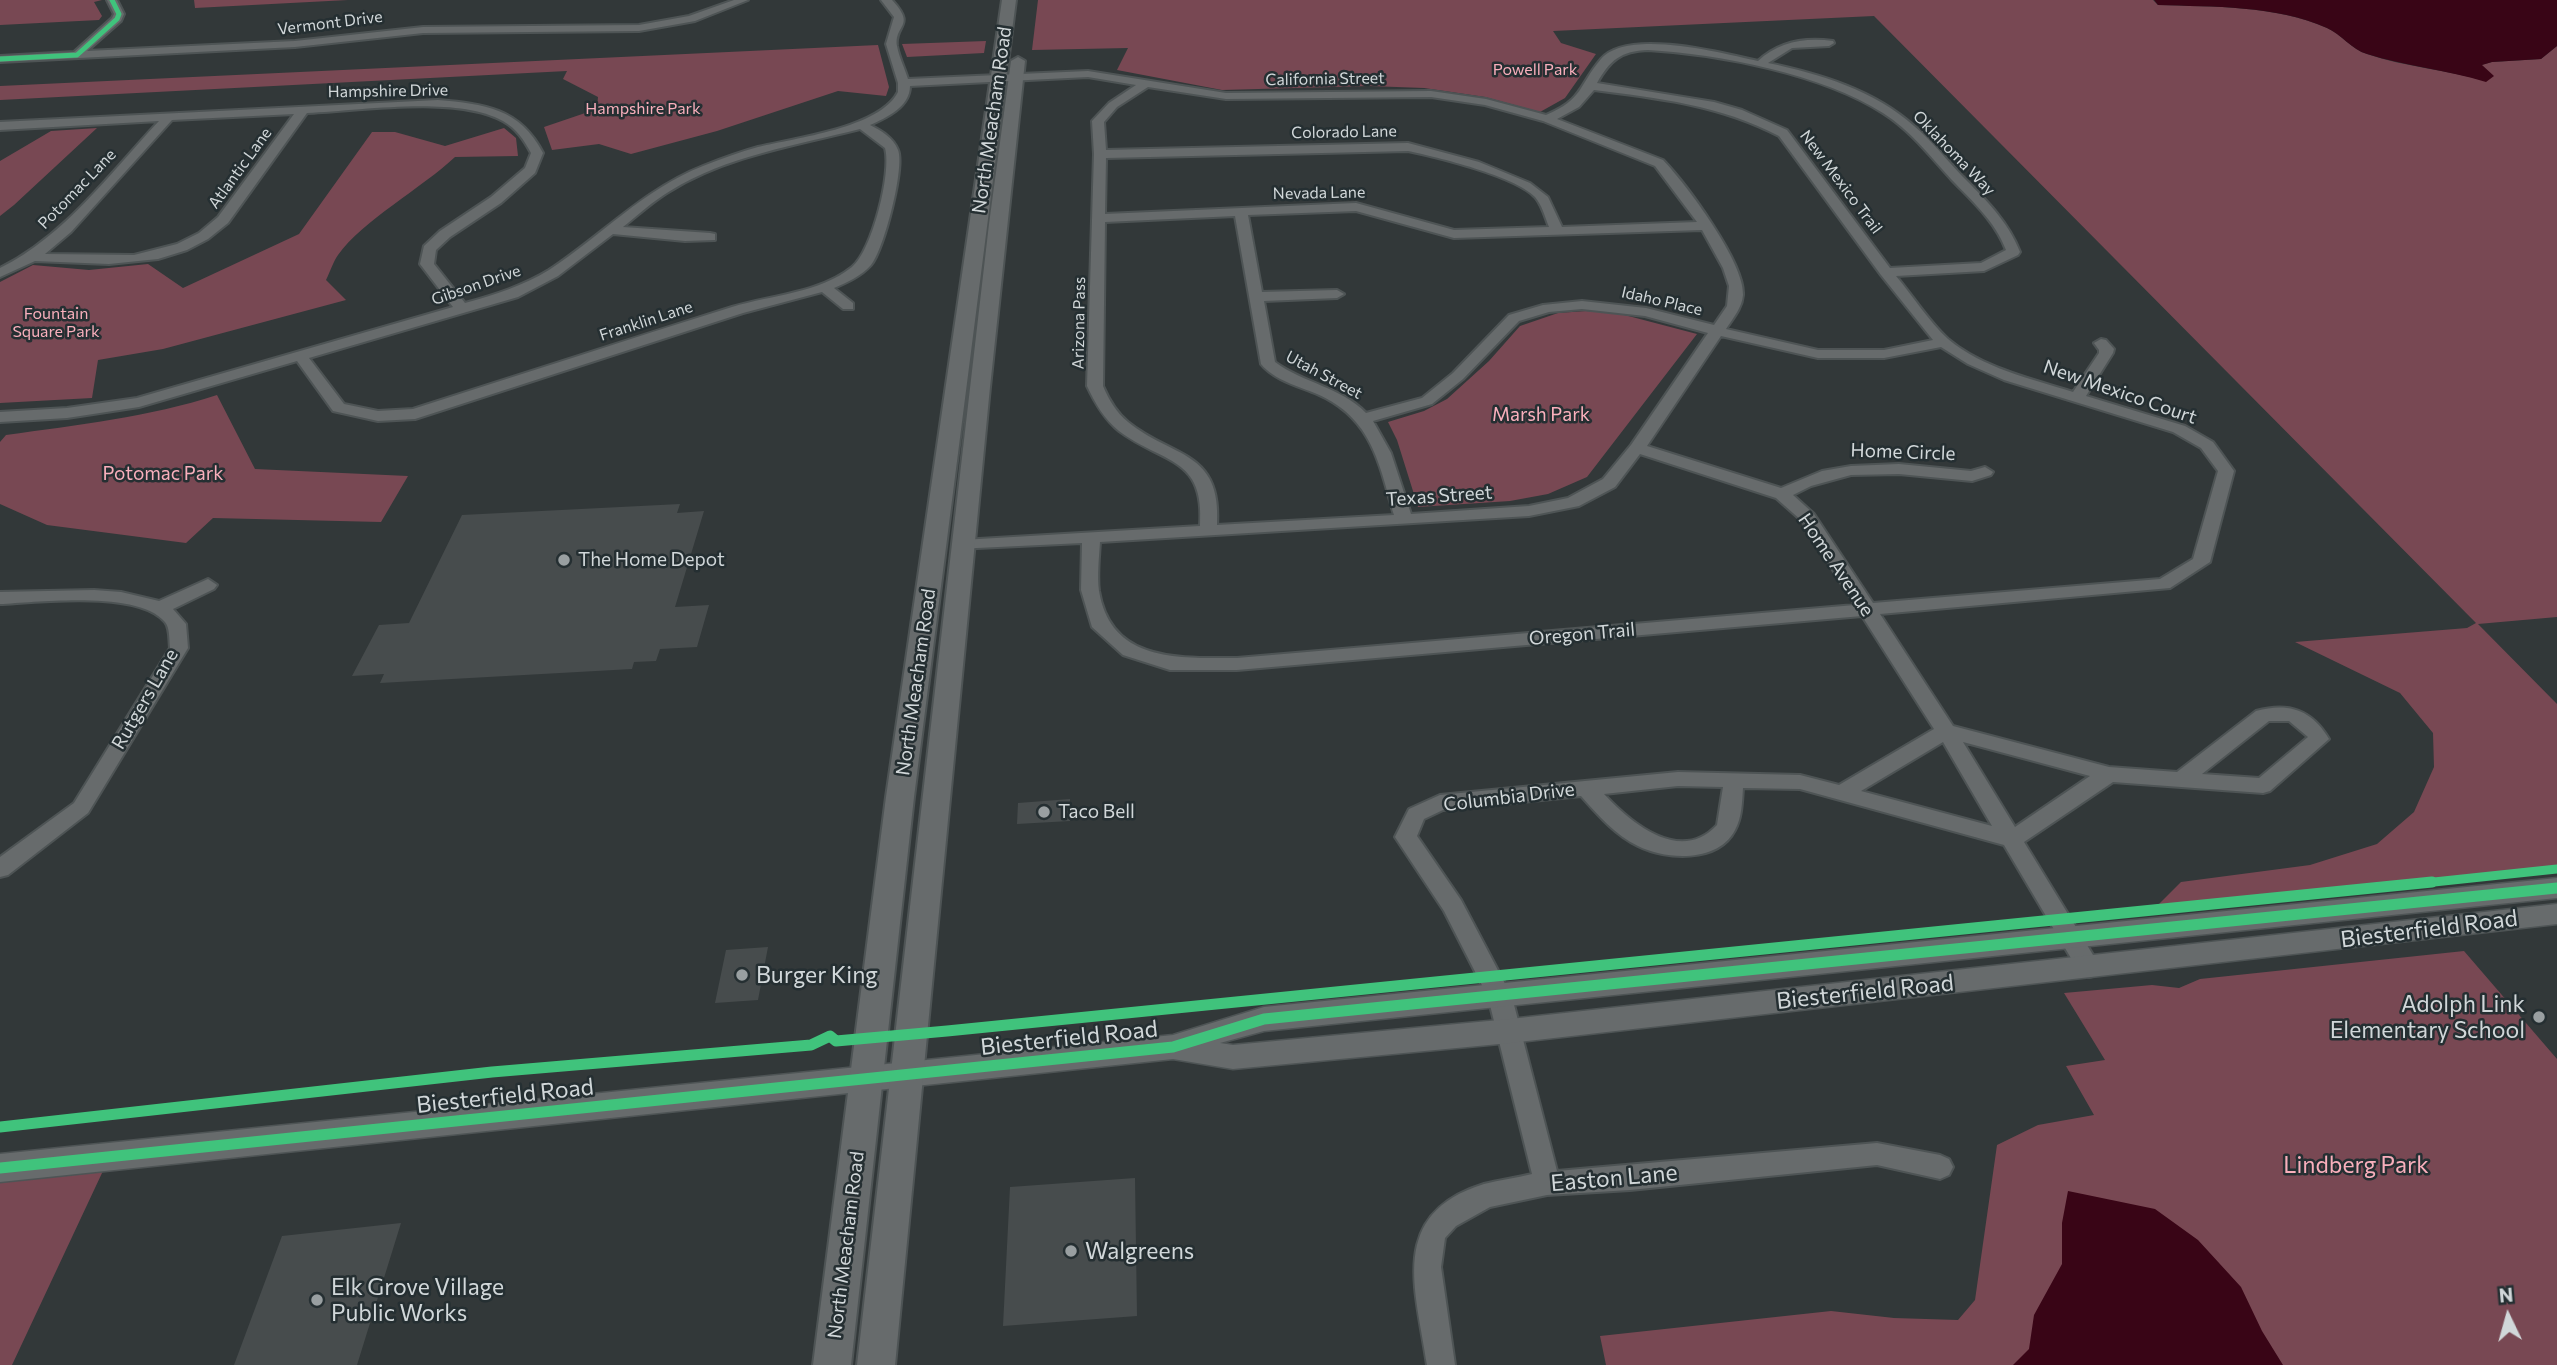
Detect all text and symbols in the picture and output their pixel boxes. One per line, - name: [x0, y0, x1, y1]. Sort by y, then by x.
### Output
- street label: Vermont Drive: [276, 7, 384, 39]
- street label: North Meacham Road: [968, 25, 1016, 215]
- park label: Powell Park: [1493, 60, 1577, 80]
- street label: California Street: [1265, 68, 1385, 90]
- street label: Hampshire Drive: [328, 80, 448, 102]
- park label: Hampshire Park: [585, 99, 701, 119]
- street label: Oklahoma Way: [1909, 107, 1999, 199]
- street label: Colorado Lane: [1291, 121, 1397, 143]
- street label: Atlantic Lane: [204, 124, 276, 212]
- street label: New Mexico Trail: [1796, 126, 1886, 238]
- street label: Potomac Lane: [34, 145, 120, 233]
- street label: Nevada Lane: [1273, 183, 1365, 203]
- street label: Gibson Drive: [429, 261, 523, 309]
- street label: Arizona Pass: [1069, 277, 1089, 369]
- street label: Idaho Place: [1620, 282, 1704, 320]
- street label: Franklin Lane: [597, 297, 695, 345]
- park label: Fountain Square Park: [12, 304, 100, 342]
- street label: Utah Street: [1282, 347, 1366, 403]
- street label: New Mexico Court: [2040, 355, 2200, 429]
- park label: Marsh Park: [1492, 404, 1590, 426]
- street label: Home Circle: [1850, 439, 1956, 465]
- park label: Potomac Park: [102, 463, 224, 485]
- street label: Texas Street: [1385, 481, 1493, 511]
- street label: Home Avenue: [1793, 509, 1879, 621]
- place label: The Home Depot: [578, 549, 725, 571]
- marker: The Home Depot: [556, 552, 572, 568]
- street label: North Meacham Road: [892, 587, 940, 777]
- street label: Oregon Trail: [1528, 618, 1636, 650]
- street label: Rutgers Lane: [107, 645, 183, 753]
- street label: Columbia Drive: [1442, 778, 1576, 816]
- place label: Taco Bell: [1058, 801, 1135, 823]
- marker: Taco Bell: [1036, 804, 1052, 820]
- street label: Biesterfield Road: [2339, 904, 2519, 954]
- place label: Burger King: [756, 961, 878, 989]
- marker: Burger King: [734, 967, 750, 983]
- street label: Biesterfield Road: [1775, 969, 1955, 1015]
- place label: Adolph Link Elementary School: [2330, 990, 2525, 1044]
- marker: Adolph Link Elementary School: [2531, 1009, 2547, 1025]
- street label: Biesterfield Road: [979, 1015, 1159, 1061]
- street label: Biesterfield Road: [415, 1073, 595, 1119]
- street label: North Meacham Road: [823, 1150, 869, 1340]
- park label: Lindberg Park: [2283, 1151, 2429, 1179]
- street label: Easton Lane: [1549, 1159, 1679, 1197]
- place label: Walgreens: [1085, 1237, 1194, 1265]
- marker: Walgreens: [1063, 1243, 1079, 1259]
- place label: Elk Grove Village Public Works: [331, 1273, 504, 1327]
- north arrow: [2473, 1281, 2543, 1351]
- text: N: [2498, 1283, 2514, 1307]
- marker: Elk Grove Village Public Works: [309, 1292, 325, 1308]

